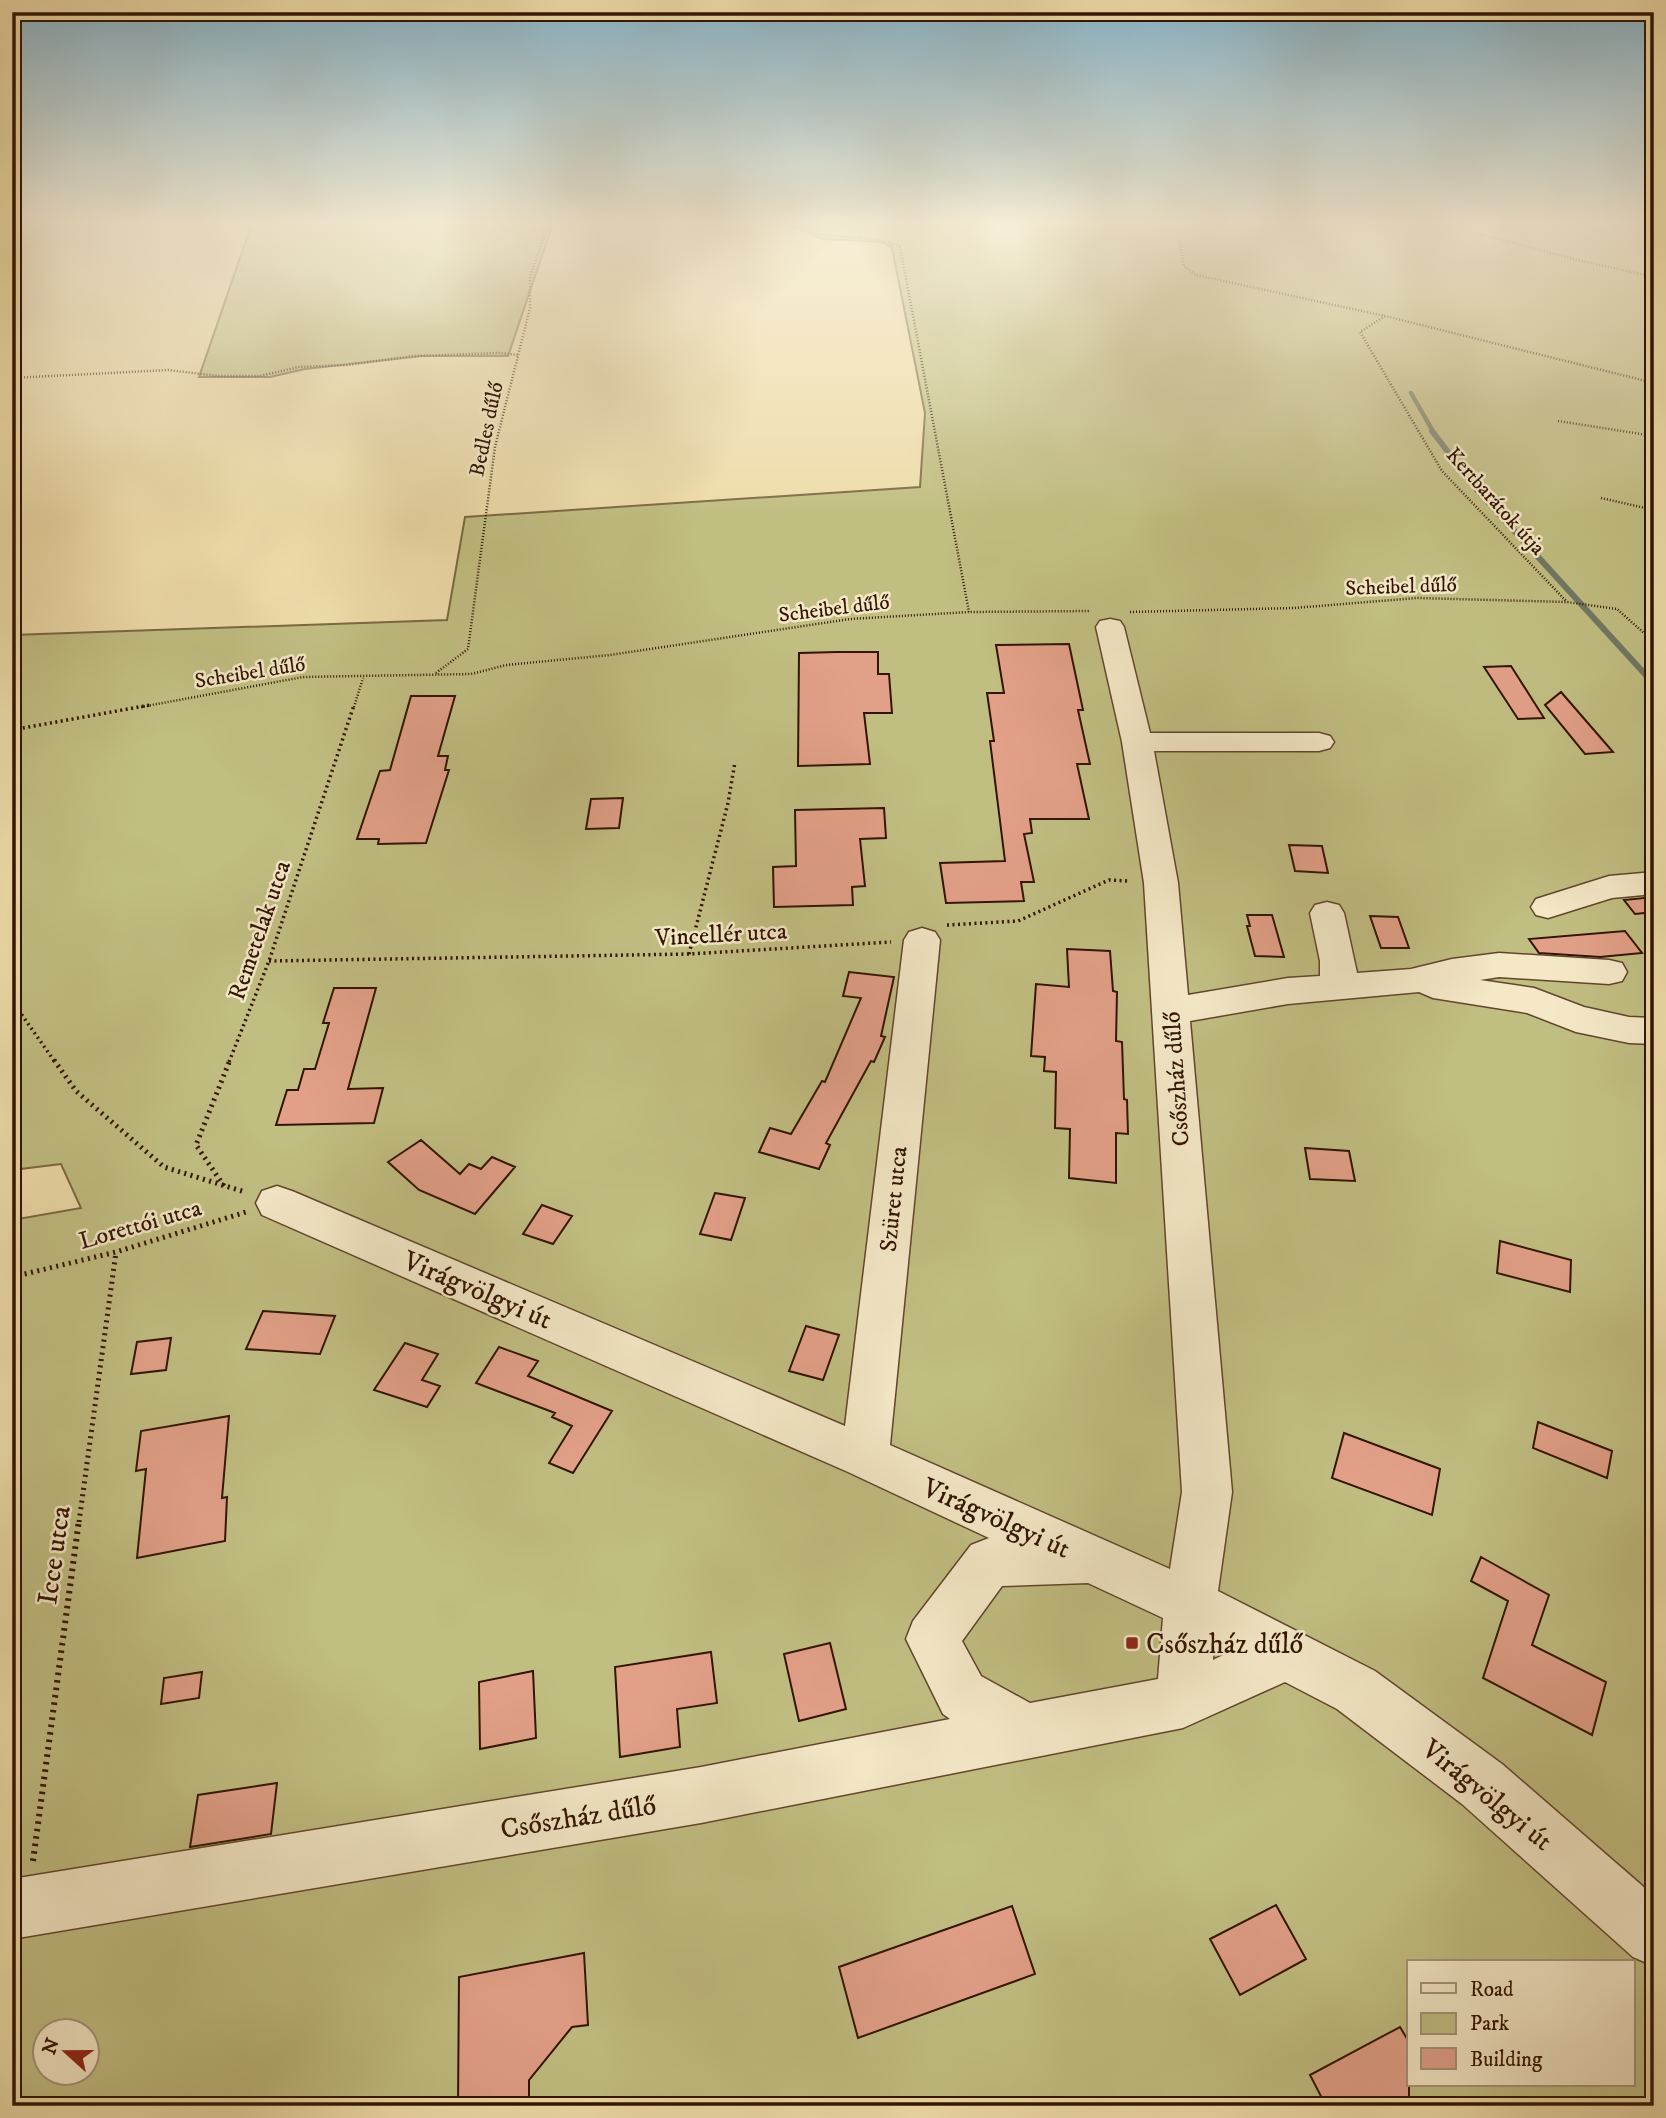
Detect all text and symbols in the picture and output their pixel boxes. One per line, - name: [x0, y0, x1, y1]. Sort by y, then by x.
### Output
- street label: Bedles dűlő: [464, 379, 510, 479]
- street label: Kertbarátok útja: [1440, 442, 1550, 561]
- street label: Scheibel dűlő: [1345, 572, 1458, 602]
- street label: Scheibel dűlő: [777, 589, 892, 629]
- street label: Scheibel dűlő: [193, 651, 308, 695]
- street label: Remetelak utca: [222, 856, 298, 1004]
- street label: Vincellér utca: [653, 917, 789, 953]
- street label: Csőszház dűlő: [1157, 1010, 1197, 1147]
- street label: Szüret utca: [874, 1144, 915, 1253]
- street label: Lorettói utca: [76, 1193, 206, 1257]
- street label: Virágvölgyi út: [397, 1243, 557, 1337]
- street label: Virágvölgyi út: [916, 1470, 1076, 1567]
- street label: Icce utca: [30, 1504, 79, 1607]
- place label: Csőszház dűlő: [1146, 1627, 1304, 1662]
- marker: Csőszház dűlő: [1124, 1635, 1140, 1651]
- street label: Virágvölgyi út: [1414, 1731, 1560, 1859]
- street label: Csőszház dűlő: [498, 1788, 659, 1847]
- legend: [1407, 1960, 1634, 2086]
- text: Road: [1470, 1977, 1514, 2003]
- text: Park: [1470, 2011, 1510, 2037]
- north arrow: [32, 2016, 102, 2086]
- text: N: [38, 2035, 65, 2058]
- text: Building: [1470, 2047, 1543, 2073]

